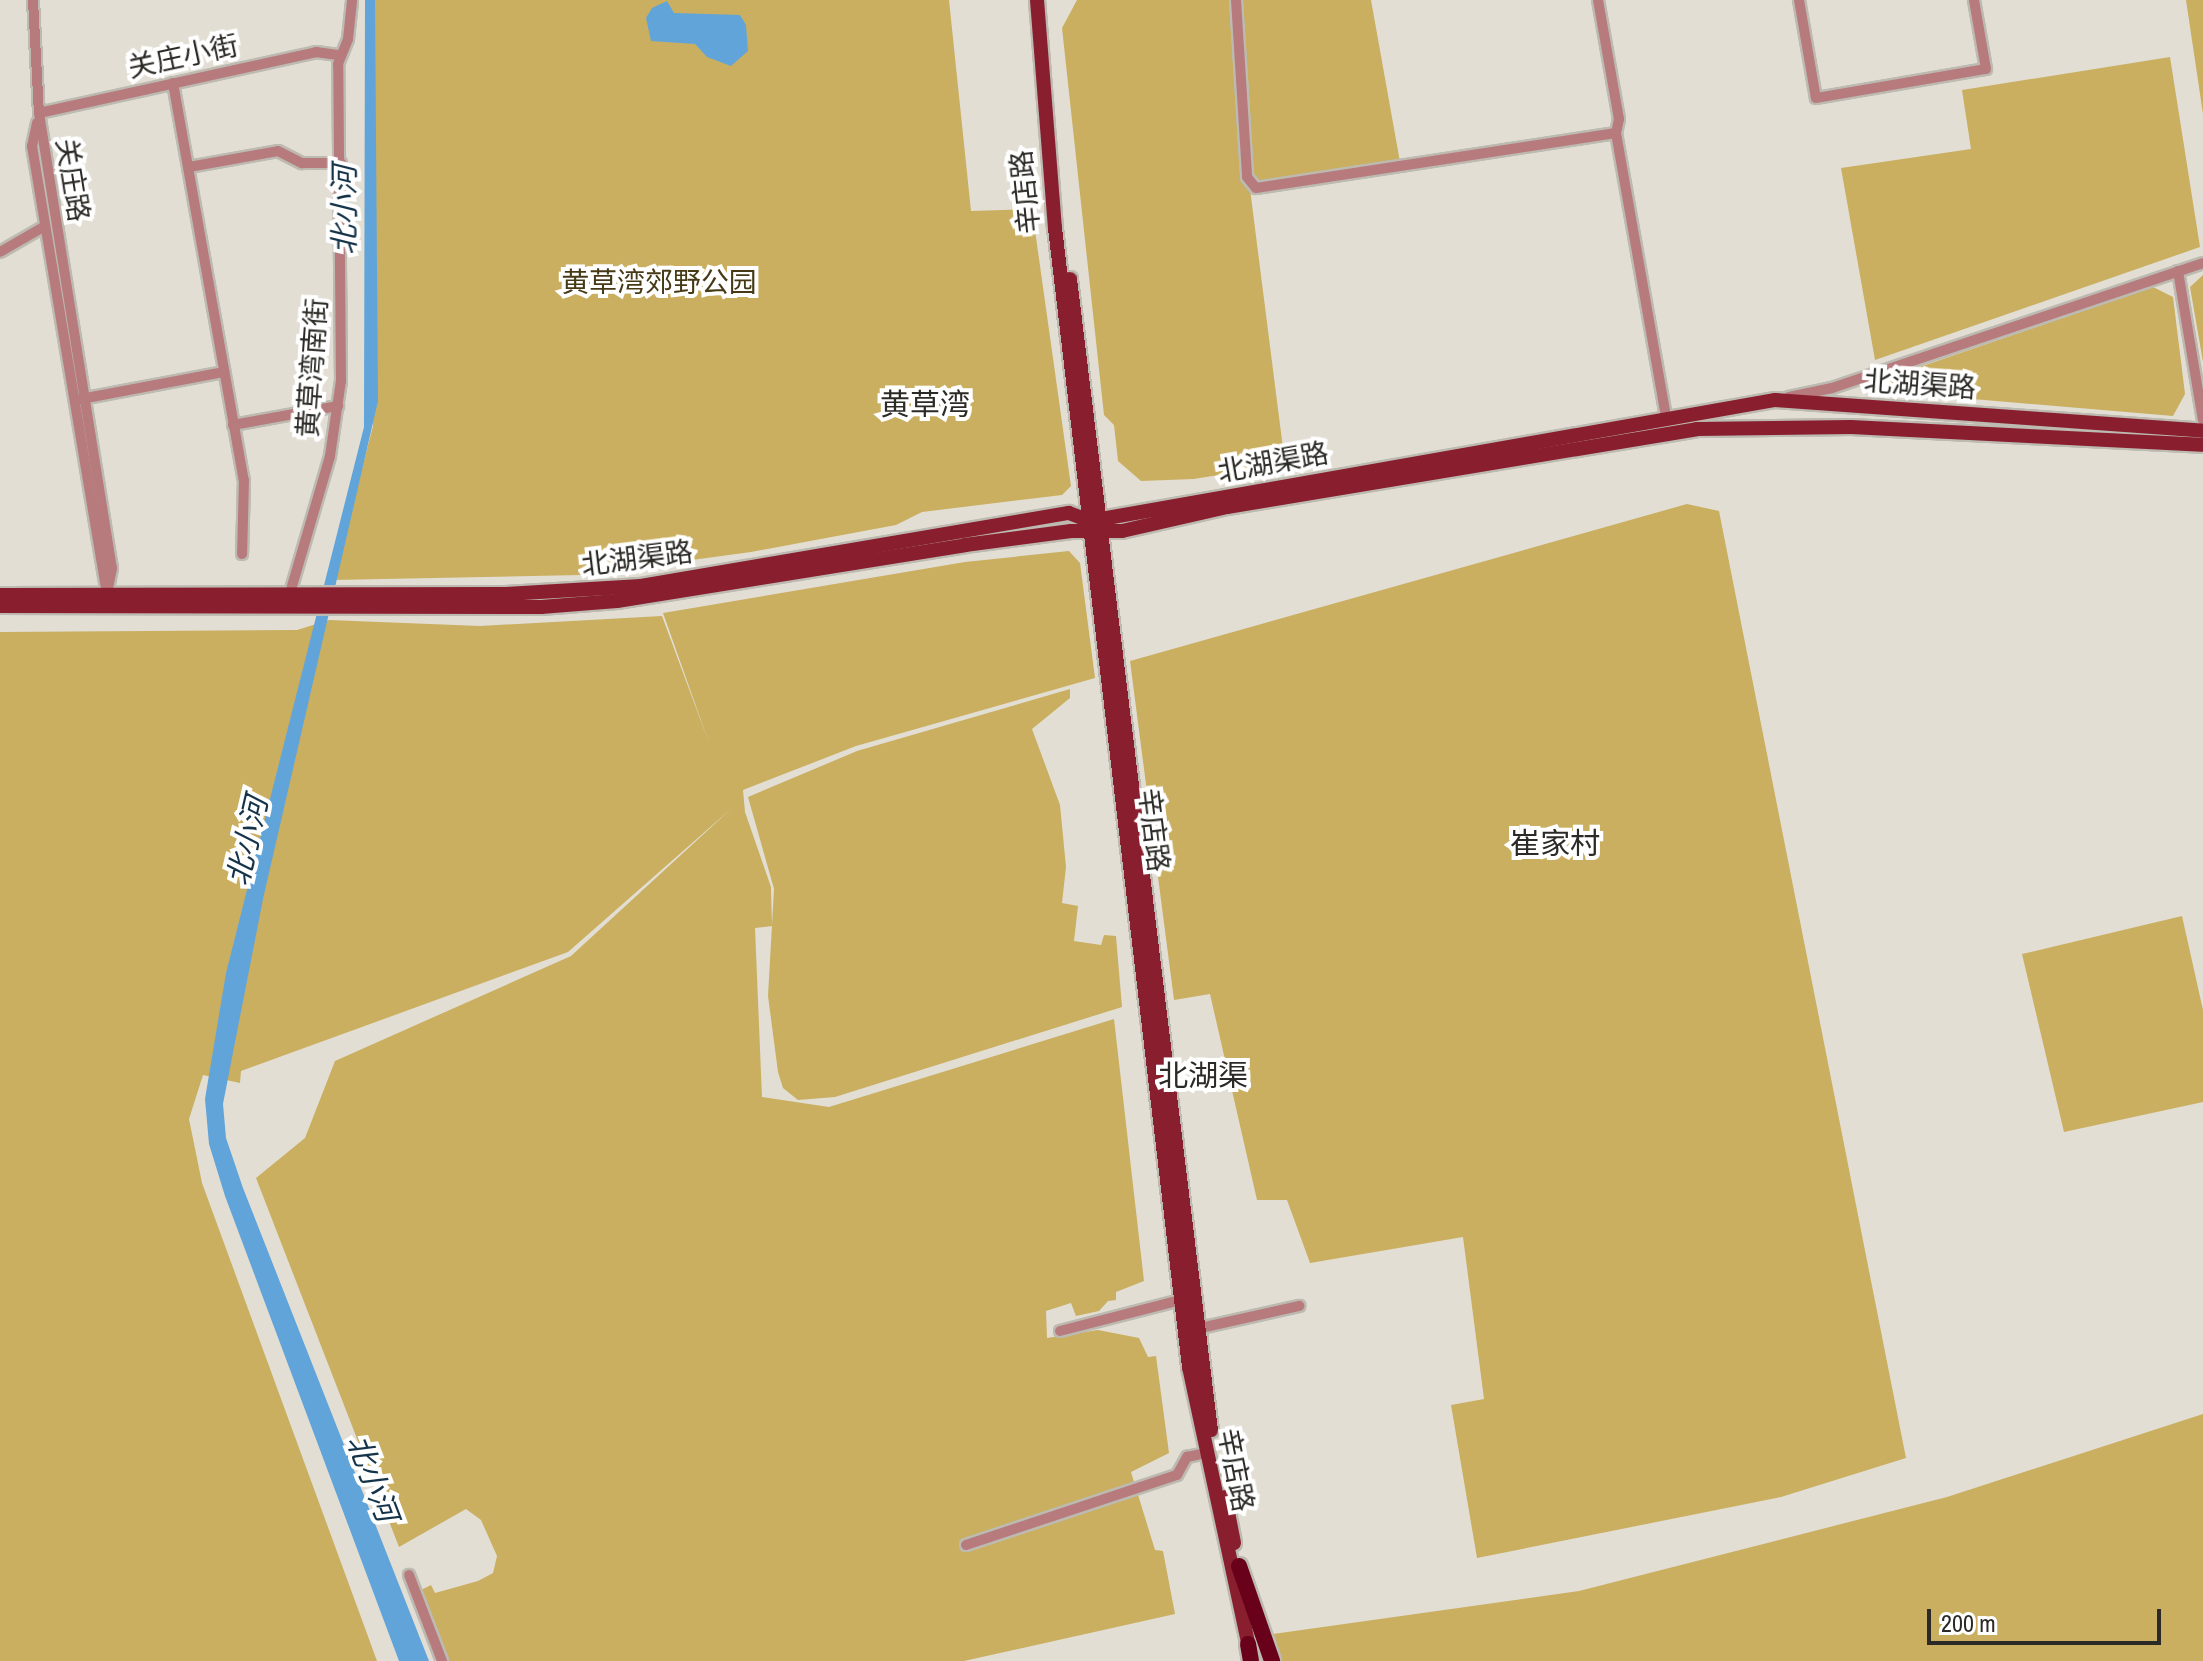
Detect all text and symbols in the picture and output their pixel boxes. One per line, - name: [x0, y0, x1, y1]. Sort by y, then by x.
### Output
- street label: 关庄小街: [125, 28, 241, 84]
- street label: 关庄路: [50, 136, 96, 224]
- street label: 辛店路: [1004, 148, 1046, 236]
- water label: 北小河: [326, 165, 362, 255]
- park label: 黄草湾郊野公园: [561, 265, 757, 299]
- street label: 黄草湾南街: [290, 297, 334, 439]
- street label: 北湖渠路: [1863, 363, 1977, 405]
- district label: 黄草湾: [880, 386, 970, 422]
- street label: 北湖渠路: [1215, 436, 1331, 488]
- street label: 北湖渠路: [579, 535, 695, 581]
- street label: 辛店路: [1132, 786, 1176, 874]
- water label: 北小河: [219, 793, 275, 889]
- district label: 崔家村: [1510, 825, 1600, 861]
- district label: 北湖渠: [1158, 1057, 1248, 1093]
- street label: 辛店路: [1211, 1426, 1261, 1514]
- water label: 北小河: [340, 1430, 406, 1526]
- scale bar: [1931, 1593, 2165, 1643]
- text: 200 m: [1941, 1607, 1996, 1639]

